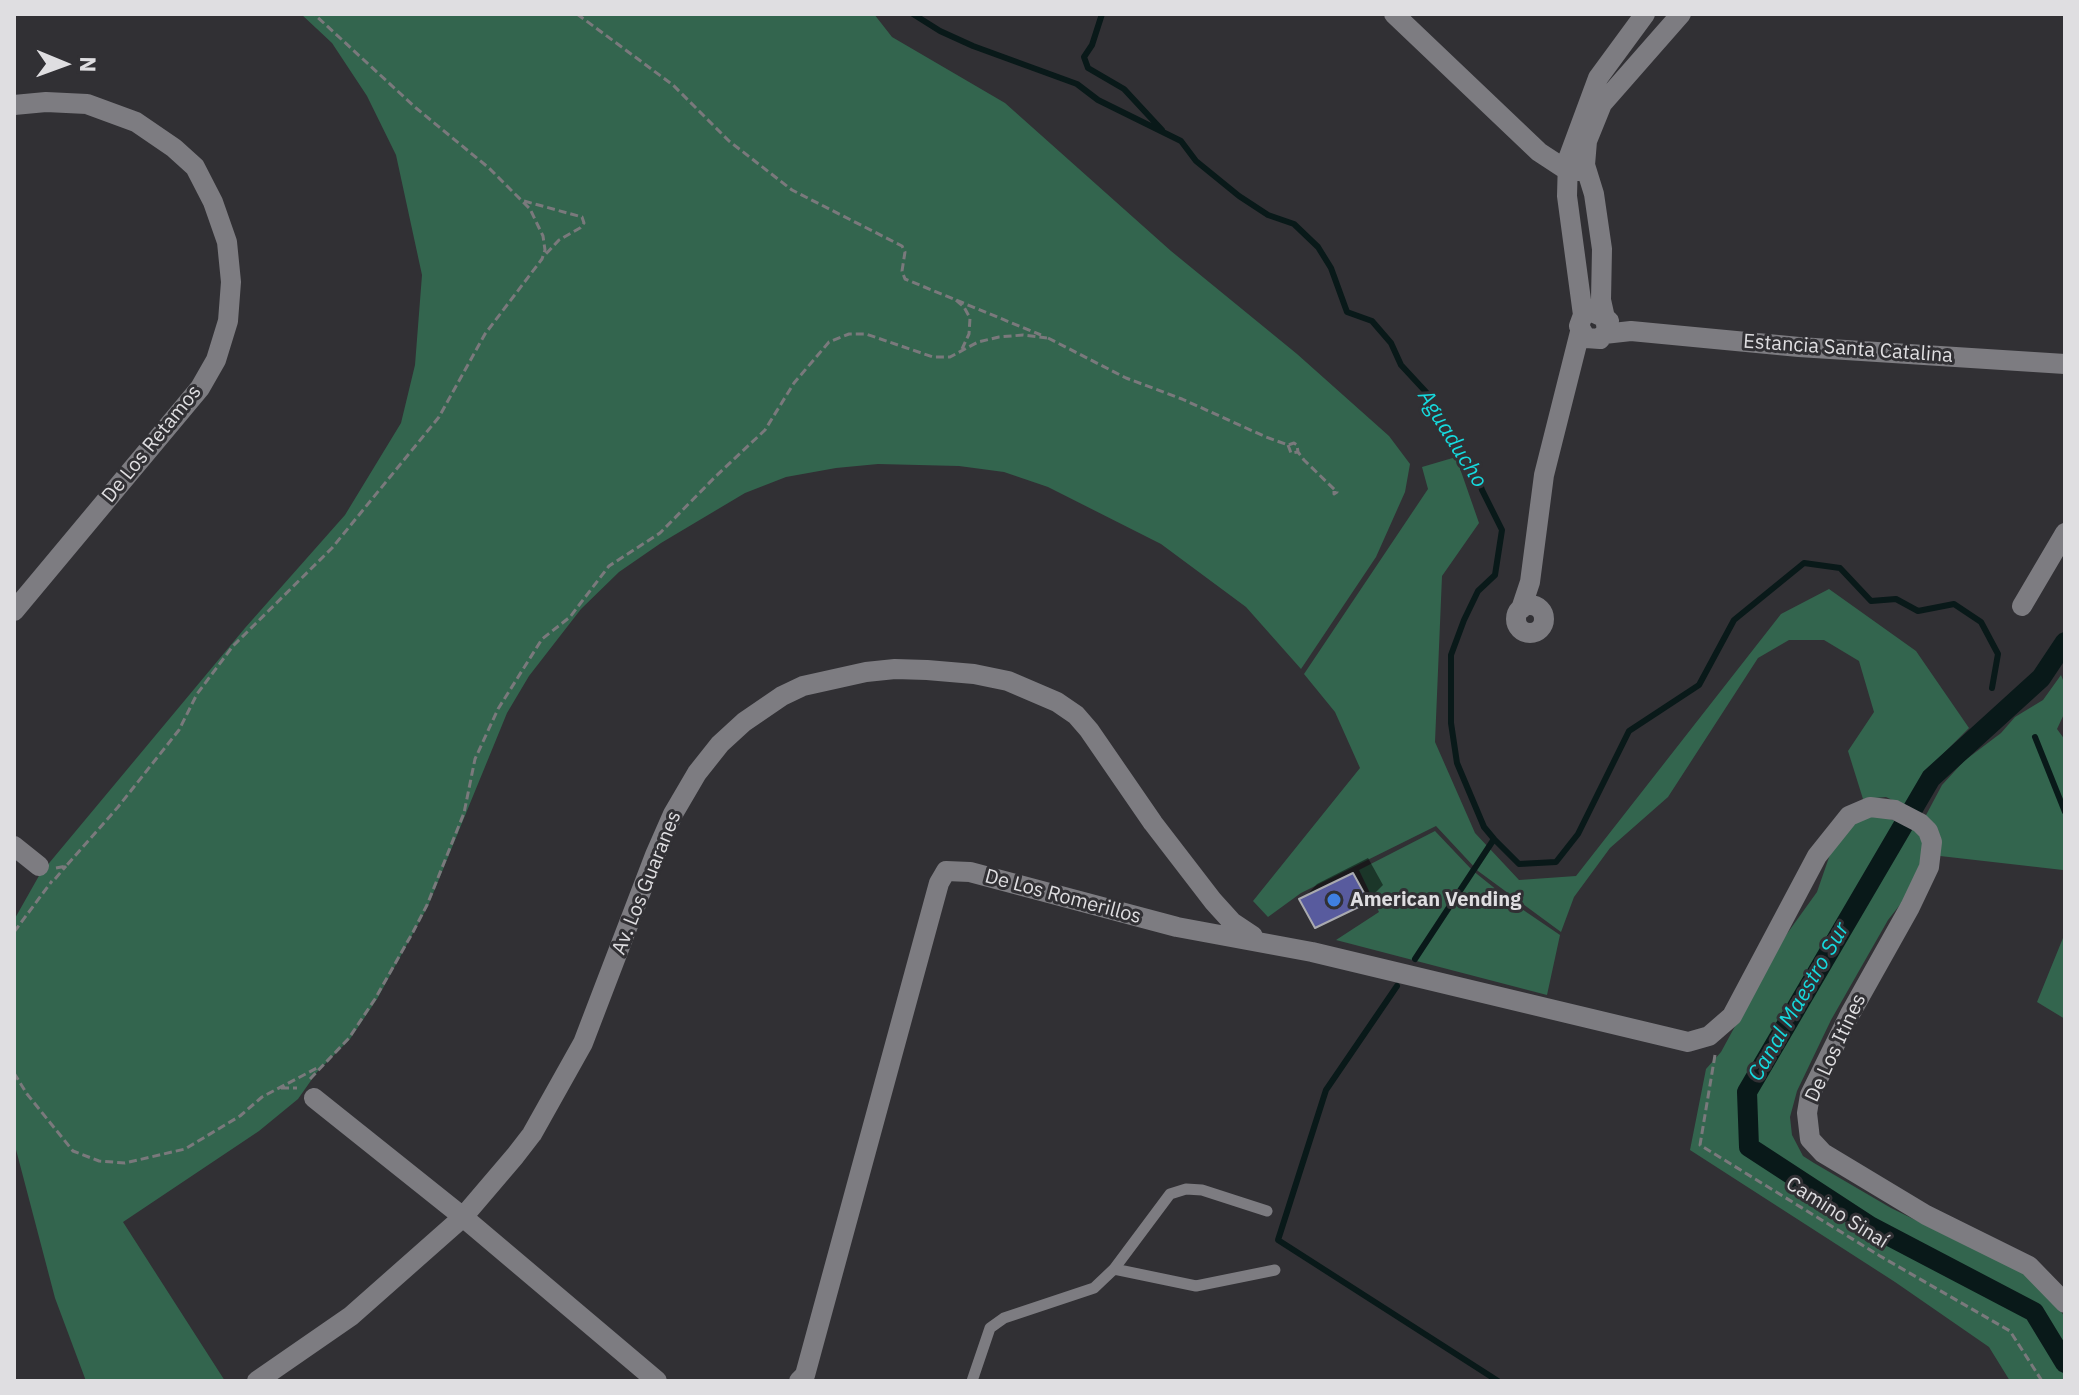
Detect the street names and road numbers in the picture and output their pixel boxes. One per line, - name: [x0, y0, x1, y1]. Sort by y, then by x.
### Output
- street label: Estancia Santa Catalina: [1742, 330, 1954, 368]
- street label: De Los Retamos: [97, 380, 207, 508]
- street label: Av. Los Guaranes: [607, 808, 687, 958]
- street label: De Los Romerillos: [982, 865, 1144, 929]
- street label: De Los Itines: [1800, 990, 1872, 1106]
- street label: Camino Sinaí: [1781, 1172, 1893, 1254]

